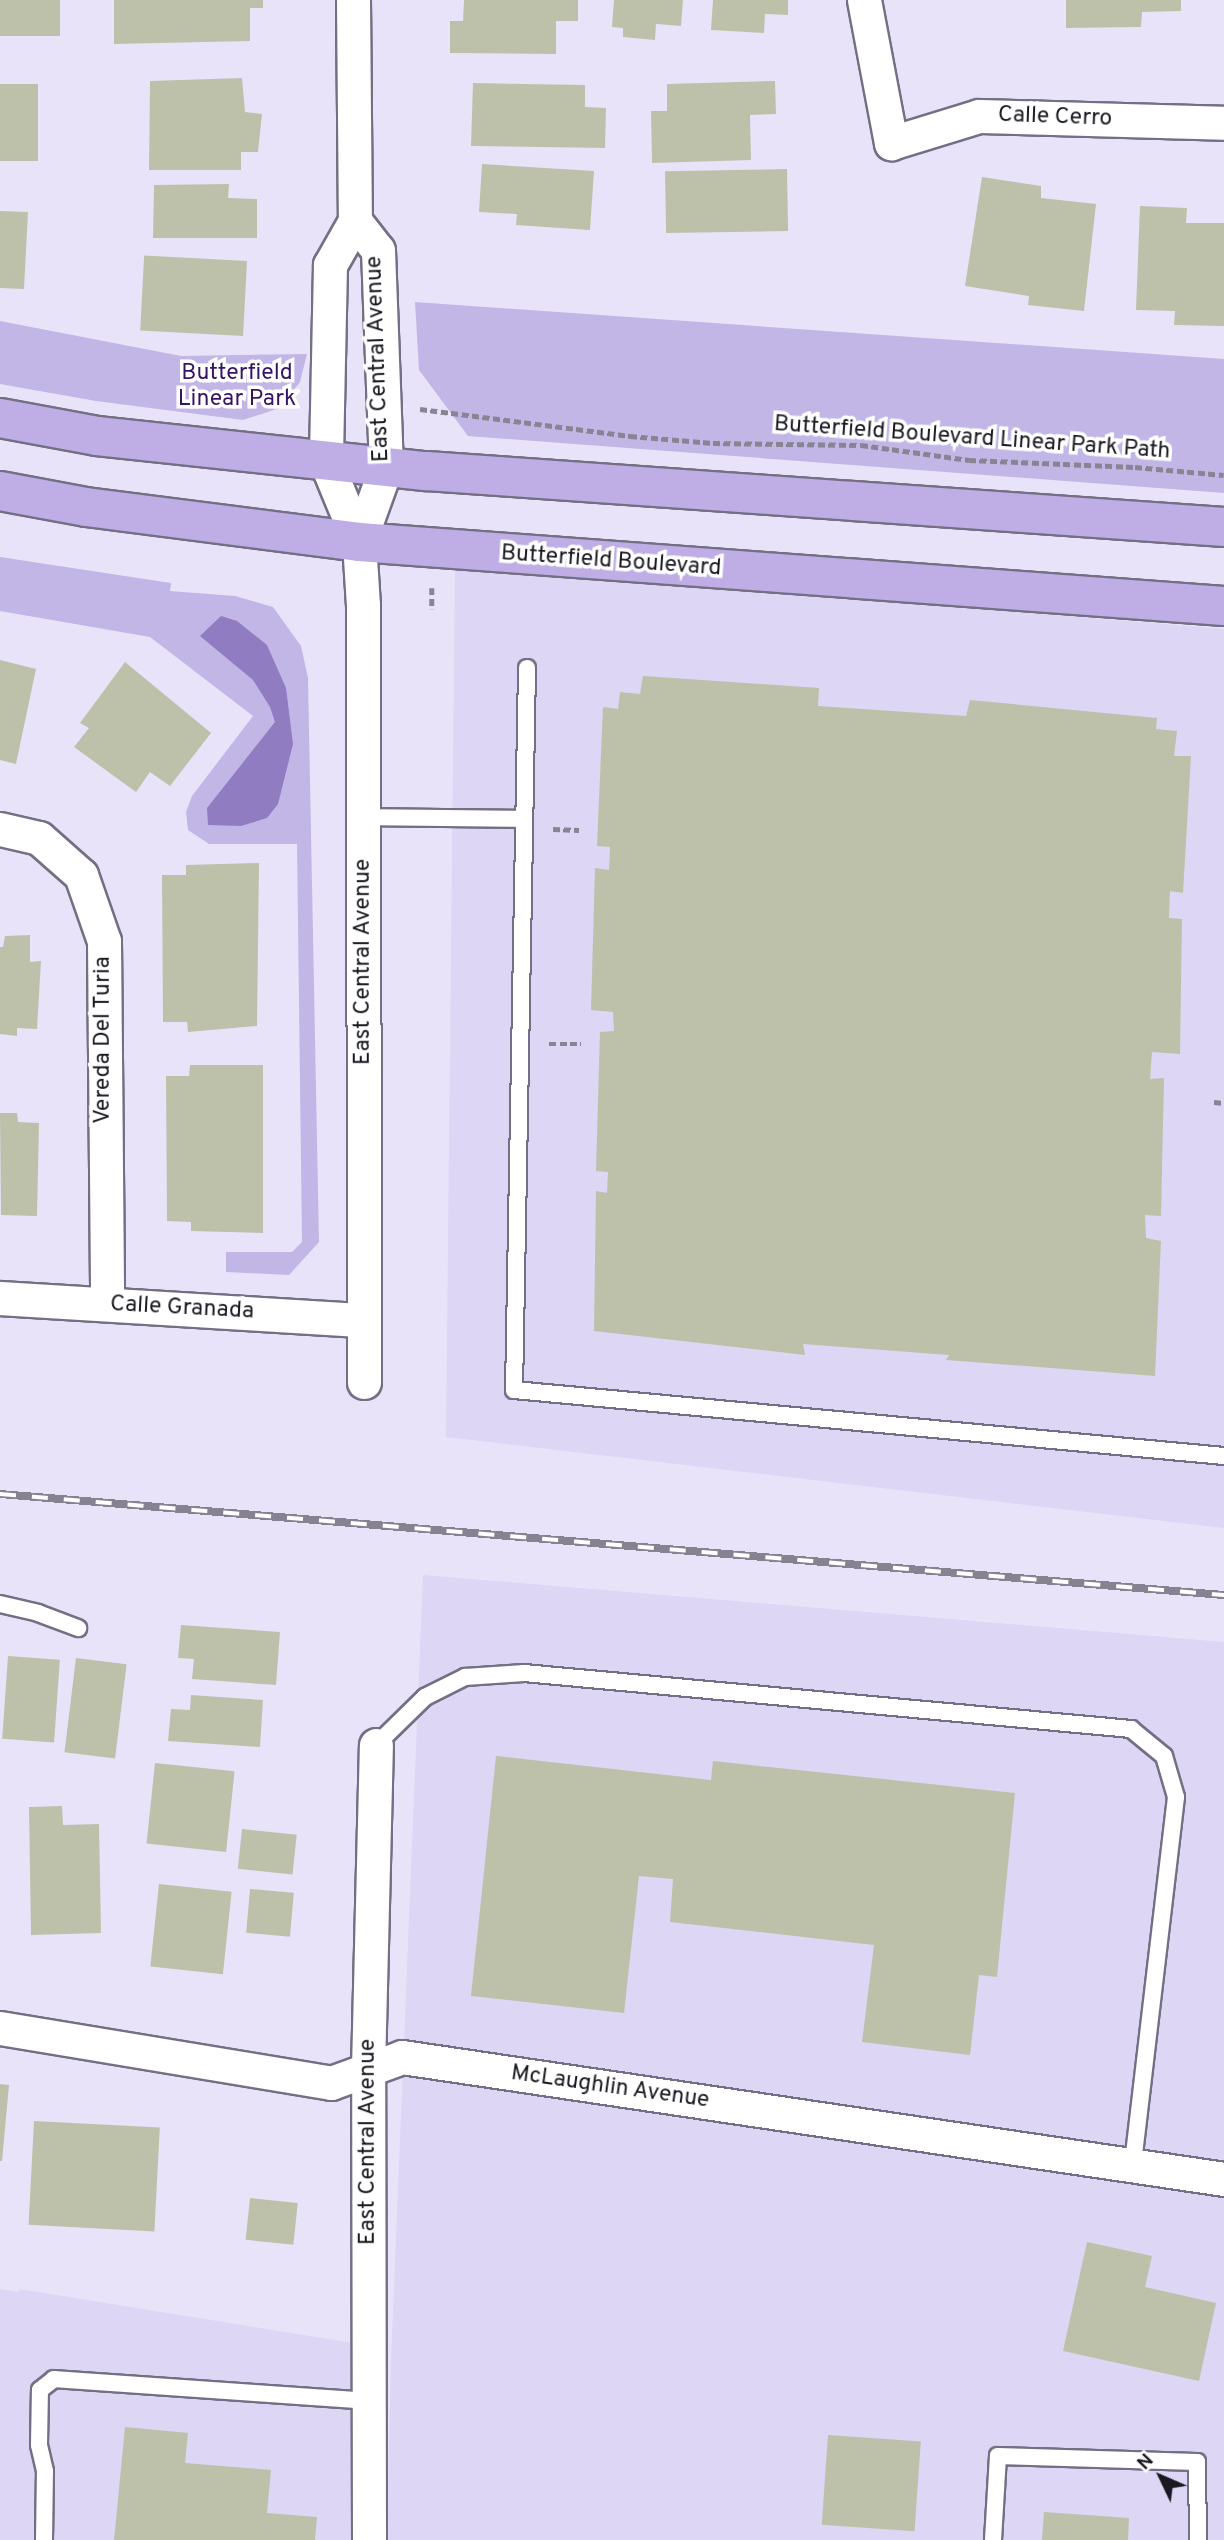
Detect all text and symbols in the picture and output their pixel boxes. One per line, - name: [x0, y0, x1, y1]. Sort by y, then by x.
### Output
- street label: Calle Cerro: [997, 102, 1113, 134]
- street label: East Central Avenue: [362, 255, 396, 463]
- park label: Butterfield Linear Park: [178, 360, 296, 414]
- street label: Butterfield Boulevard Linear Park Path: [773, 411, 1171, 467]
- street label: Butterfield Boulevard: [500, 541, 722, 583]
- street label: East Central Avenue: [350, 858, 378, 1066]
- street label: Vereda Del Turia: [90, 956, 118, 1124]
- street label: Calle Granada: [109, 1291, 255, 1327]
- street label: East Central Avenue: [355, 2038, 383, 2246]
- street label: McLaughlin Avenue: [509, 2060, 711, 2116]
- north arrow: [1126, 2442, 1196, 2512]
- text: N: [1133, 2449, 1159, 2476]

